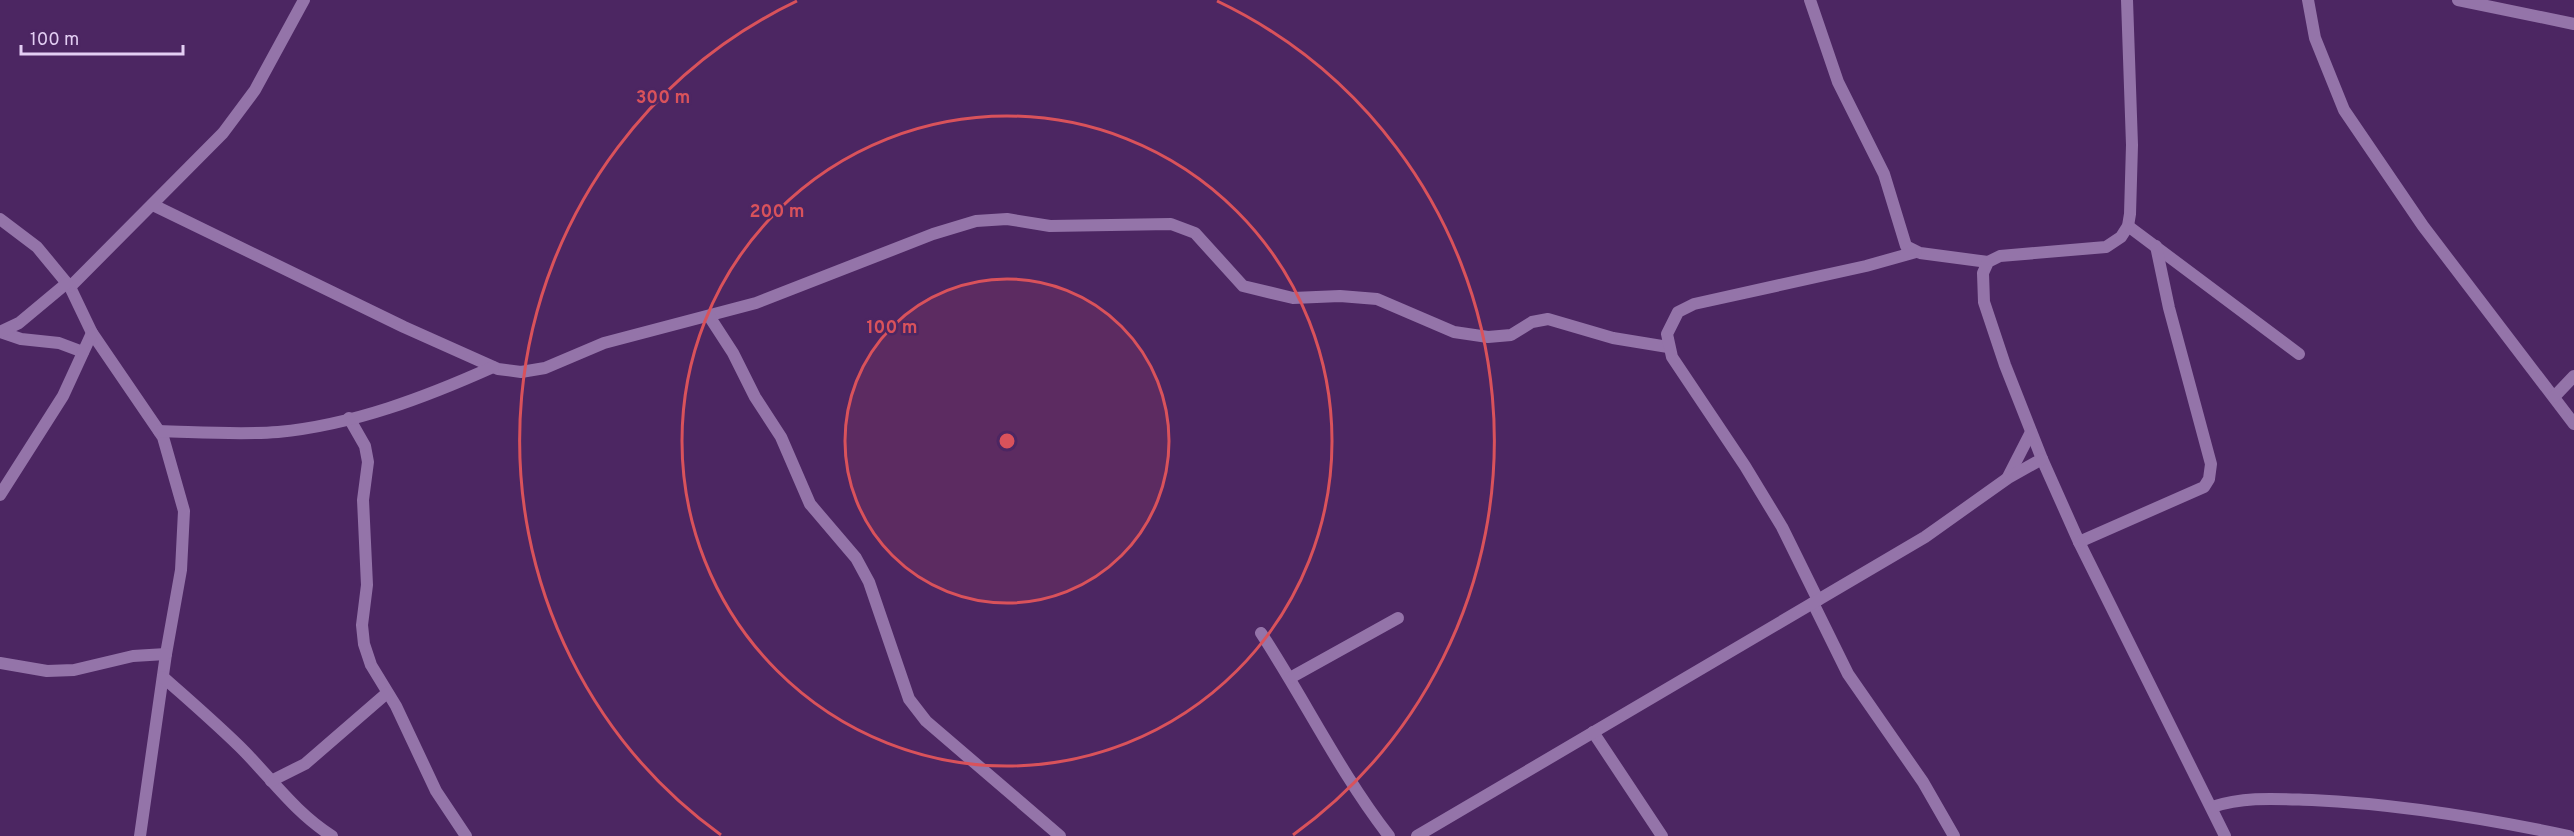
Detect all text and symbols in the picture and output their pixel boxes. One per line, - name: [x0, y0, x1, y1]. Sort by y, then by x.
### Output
- scale bar: [21, 18, 183, 56]
- text: 100 m: [30, 29, 79, 52]
- text: 300 m: [636, 87, 690, 110]
- text: 200 m: [749, 201, 805, 224]
- text: 100 m: [866, 317, 918, 340]
- centre of rings: [997, 431, 1017, 451]

